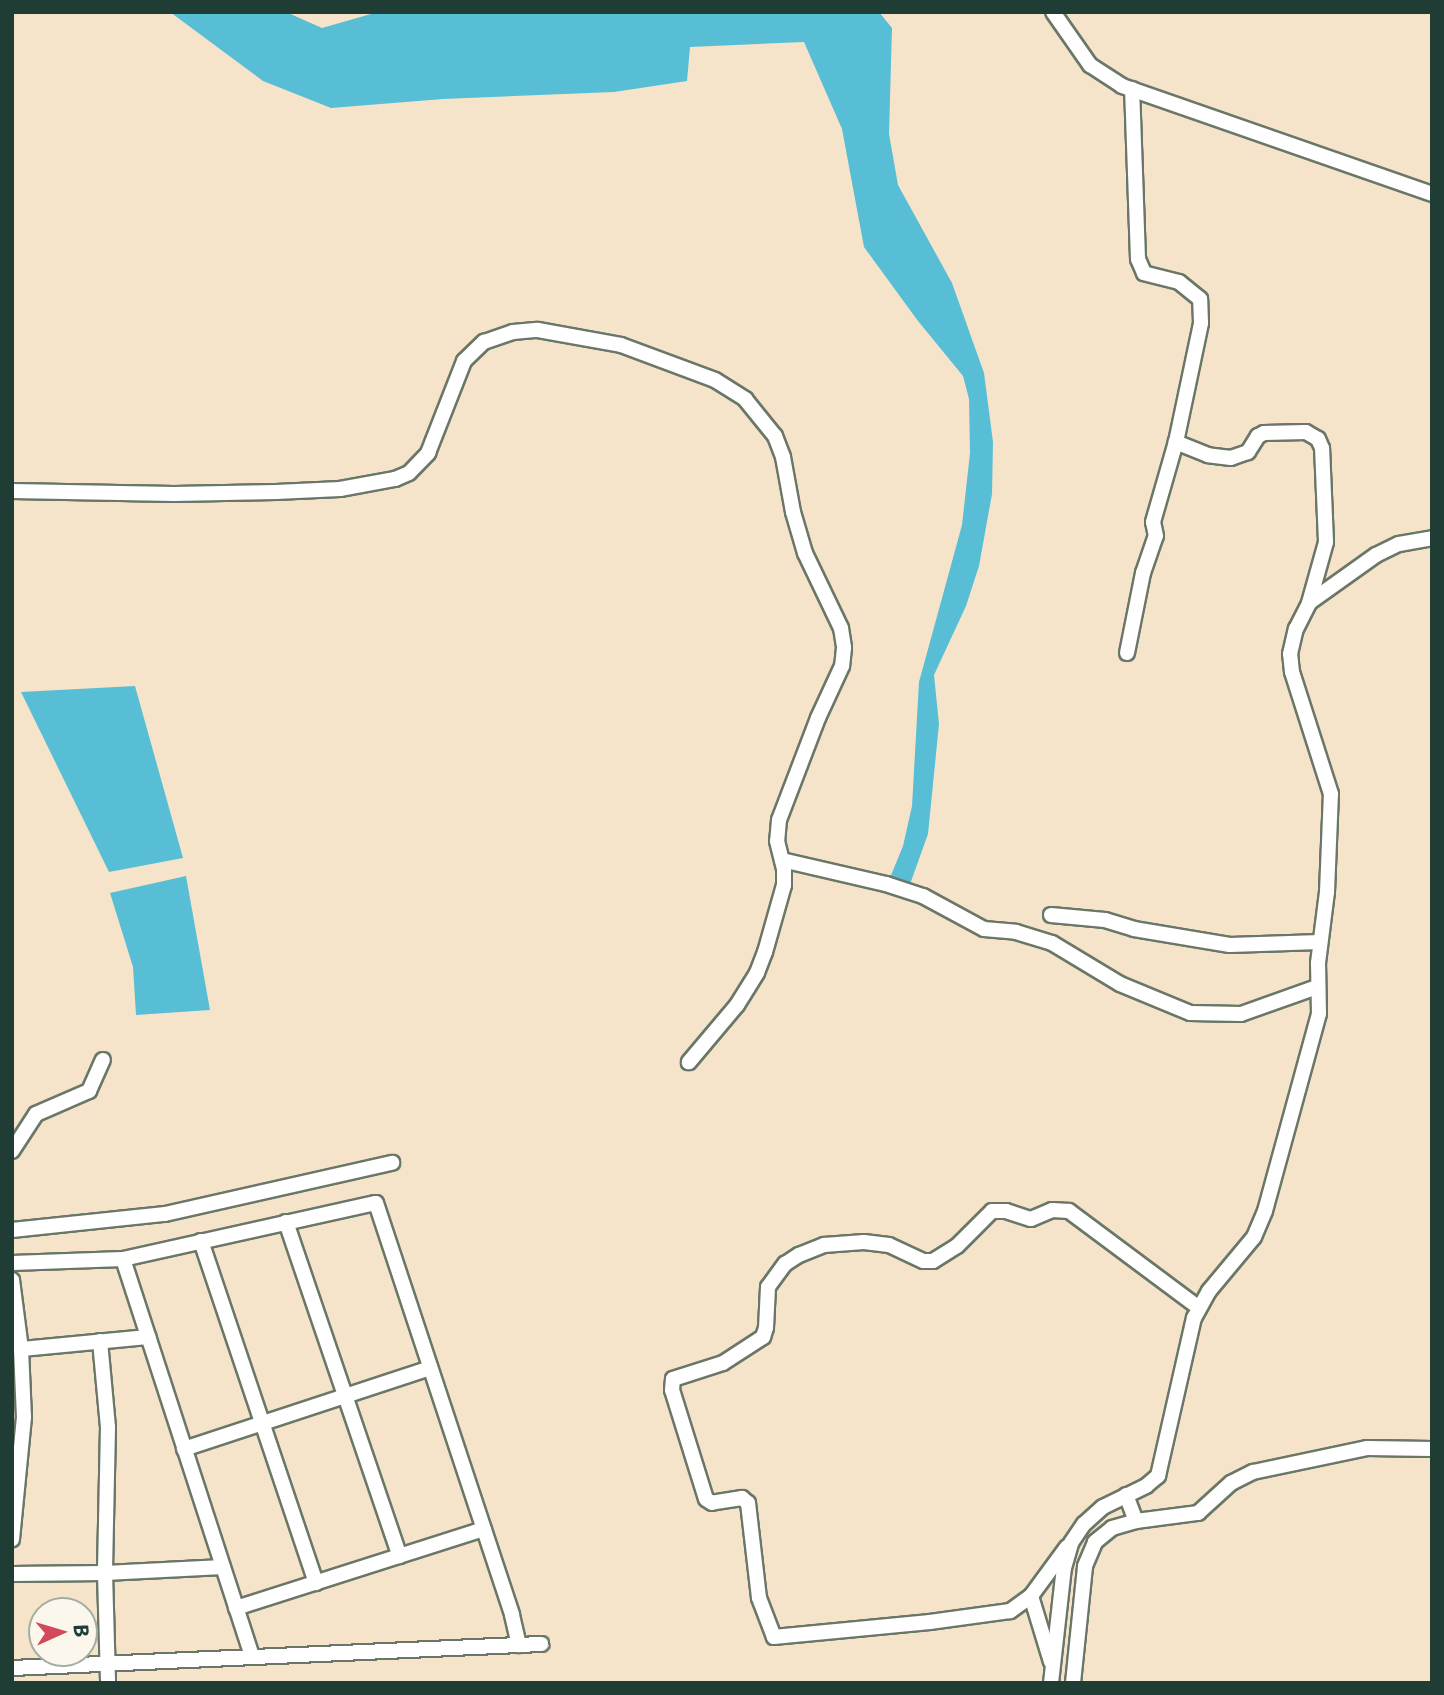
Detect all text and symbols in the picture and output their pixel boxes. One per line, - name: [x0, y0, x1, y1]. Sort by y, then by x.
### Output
- north arrow: [28, 1597, 98, 1667]
- text: B: [68, 1623, 96, 1638]

